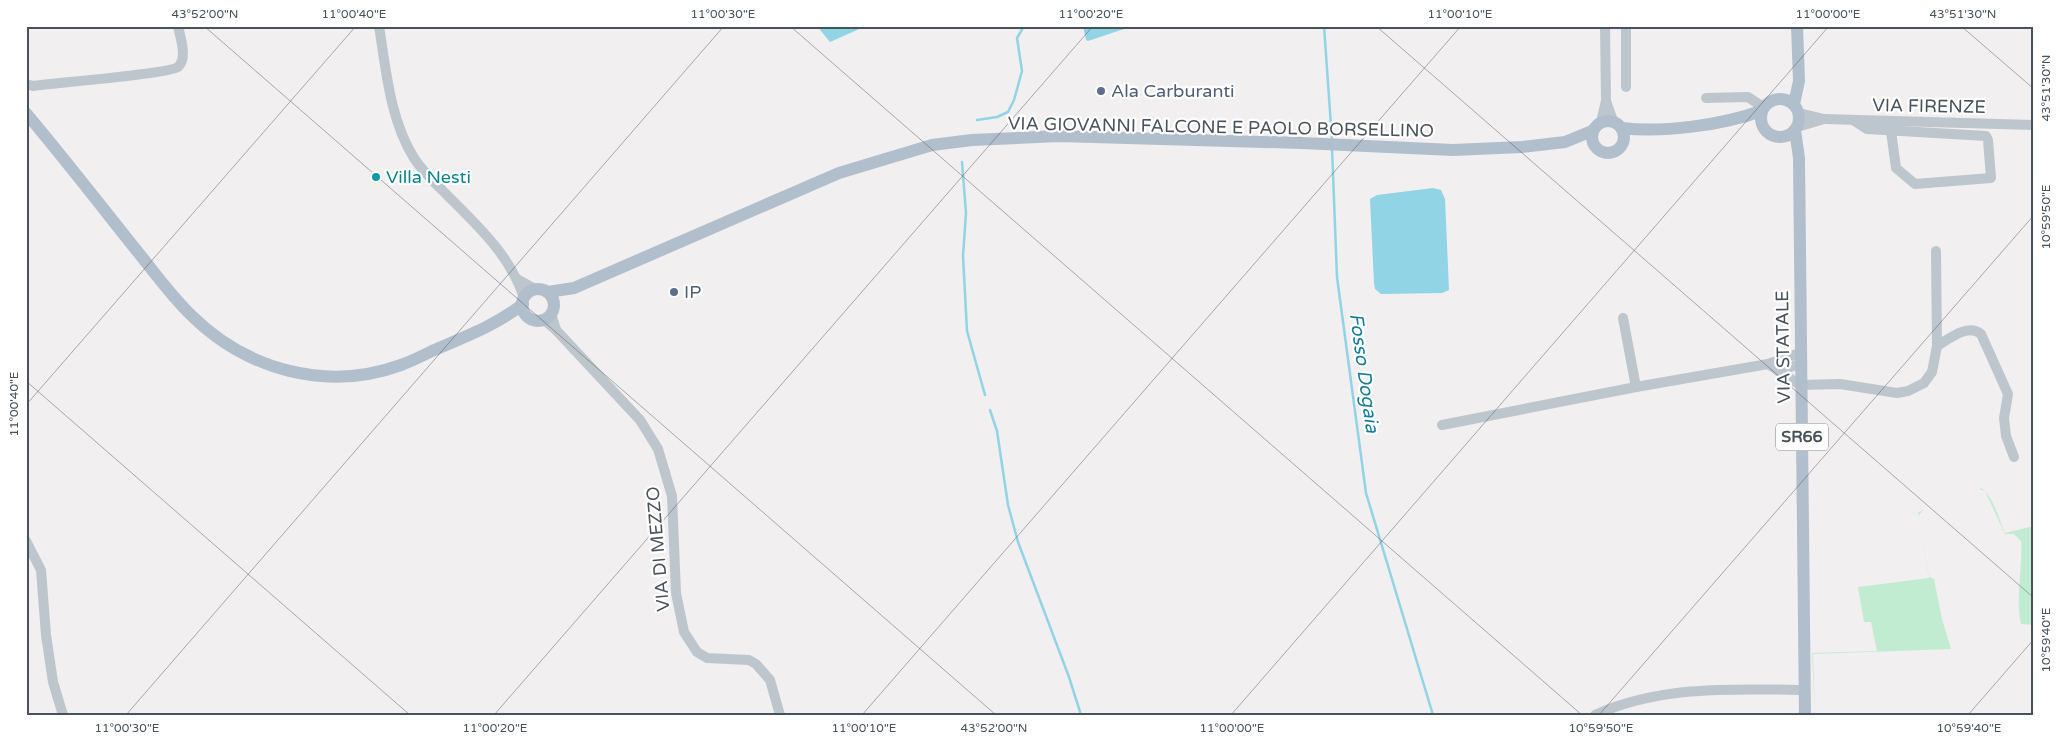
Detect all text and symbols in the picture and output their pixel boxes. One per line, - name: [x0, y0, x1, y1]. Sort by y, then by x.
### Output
- text: 43°52'00"N: [172, 7, 239, 21]
- text: 11°00'40"E: [321, 7, 387, 21]
- text: 11°00'30"E: [690, 7, 756, 21]
- text: 11°00'20"E: [1058, 7, 1124, 21]
- text: 11°00'10"E: [1427, 7, 1493, 21]
- text: 11°00'00"E: [1795, 7, 1861, 21]
- text: 43°51'30"N: [1930, 7, 1997, 21]
- text: 43°51'30"N: [2039, 55, 2053, 122]
- place label: Ala Carburanti: [1111, 80, 1235, 102]
- marker: Ala Carburanti: [1095, 85, 1107, 97]
- street label: VIA FIRENZE: [1872, 94, 1986, 118]
- street label: VIA GIOVANNI FALCONE E PAOLO BORSELLINO: [1008, 112, 1434, 142]
- place label: Villa Nesti: [386, 166, 471, 188]
- marker: Villa Nesti: [370, 171, 382, 183]
- text: 10°59'50"E: [2039, 184, 2053, 250]
- place label: IP: [684, 281, 701, 303]
- marker: IP: [668, 286, 680, 298]
- street label: VIA STATALE: [1771, 290, 1795, 404]
- water label: Fosso Dogaia: [1345, 312, 1383, 436]
- text: 11°00'40"E: [7, 371, 21, 437]
- road number: SR66: [1776, 424, 1828, 451]
- street label: VIA DI MEZZO: [642, 486, 674, 612]
- text: 10°59'40"E: [2039, 607, 2053, 673]
- text: 11°00'30"E: [94, 721, 160, 735]
- text: 11°00'20"E: [462, 721, 528, 735]
- text: 11°00'10"E: [831, 721, 897, 735]
- text: 43°52'00"N: [961, 721, 1028, 735]
- text: 11°00'00"E: [1199, 721, 1265, 735]
- text: 10°59'50"E: [1568, 721, 1634, 735]
- text: 10°59'40"E: [1936, 721, 2002, 735]

